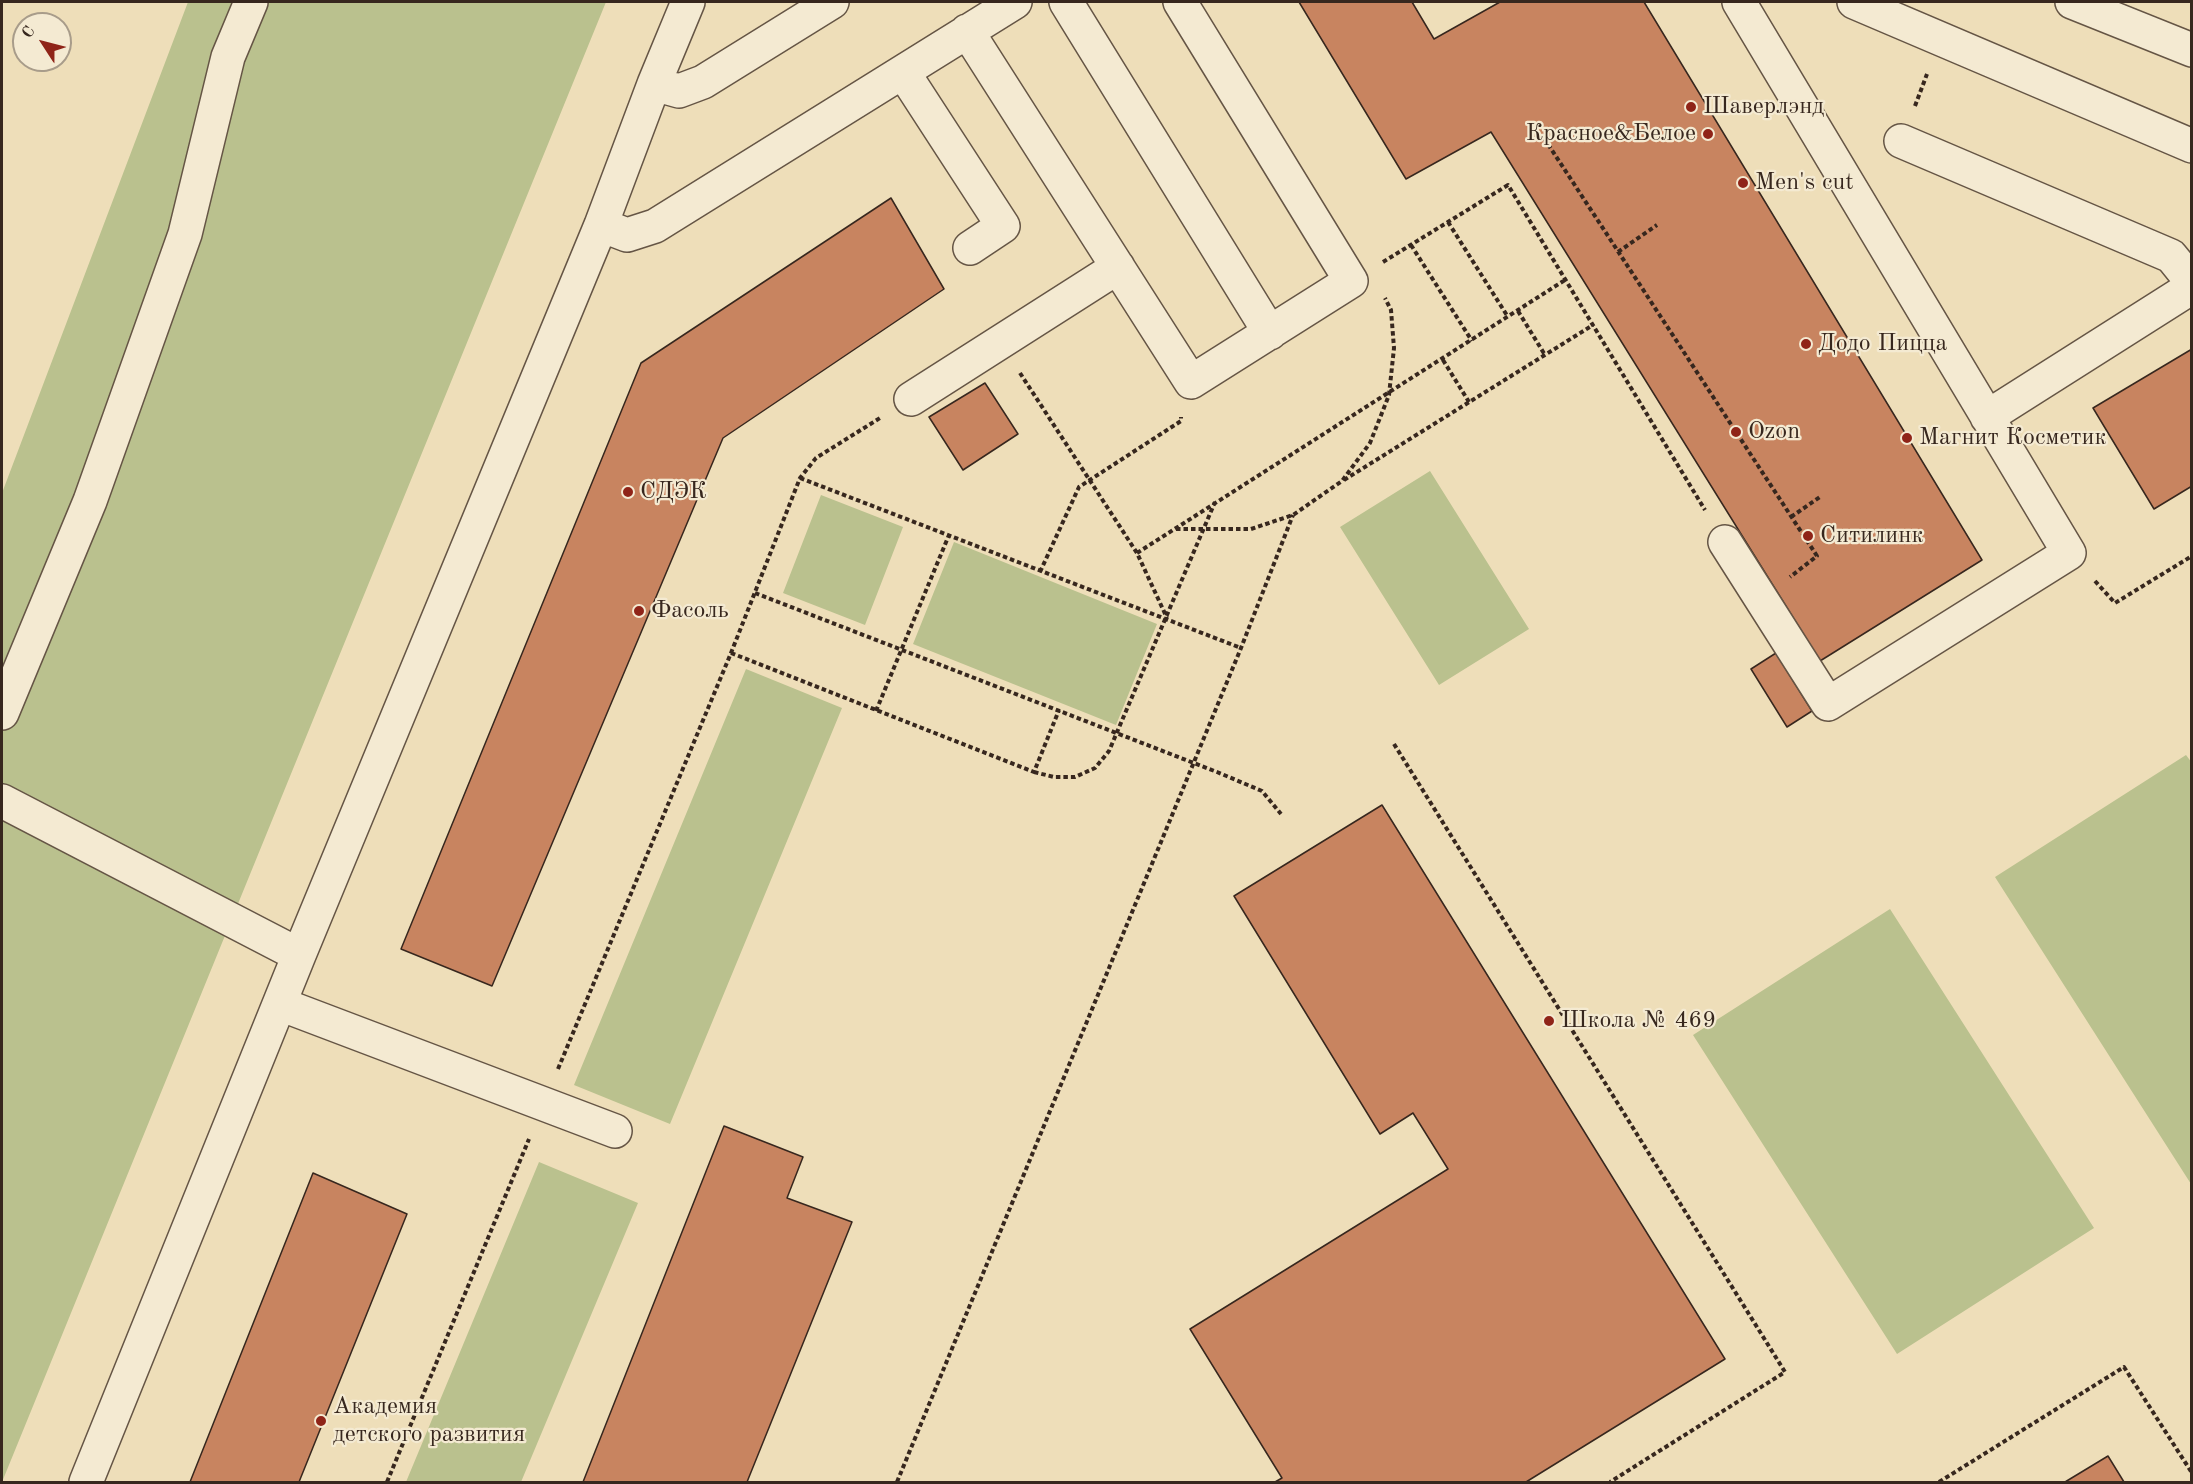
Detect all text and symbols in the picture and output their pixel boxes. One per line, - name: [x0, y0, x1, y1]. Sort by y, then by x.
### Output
- north arrow: [12, 12, 72, 72]
- text: С: [19, 24, 39, 42]
- place label: Шаверлэнд: [1703, 93, 1824, 121]
- marker: Шаверлэнд: [1684, 100, 1698, 114]
- place label: Красное&Белое: [1526, 120, 1696, 148]
- marker: Красное&Белое: [1701, 127, 1715, 141]
- place label: Men's cut: [1755, 169, 1854, 197]
- marker: Men's cut: [1736, 176, 1750, 190]
- place label: Додо Пицца: [1818, 330, 1947, 358]
- marker: Додо Пицца: [1799, 337, 1813, 351]
- place label: Ozon: [1748, 418, 1800, 446]
- place label: Магнит Косметик: [1919, 424, 2107, 452]
- marker: Ozon: [1729, 425, 1743, 439]
- marker: Магнит Косметик: [1900, 431, 1914, 445]
- place label: СДЭК: [640, 478, 707, 506]
- marker: СДЭК: [621, 485, 635, 499]
- place label: Ситилинк: [1820, 522, 1923, 550]
- marker: Ситилинк: [1801, 529, 1815, 543]
- place label: Фасоль: [651, 597, 729, 625]
- marker: Фасоль: [632, 604, 646, 618]
- place label: Школа № 469: [1561, 1007, 1716, 1035]
- marker: Школа № 469: [1542, 1014, 1556, 1028]
- place label: Академия детского развития: [333, 1393, 525, 1449]
- marker: Академия детского развития: [314, 1414, 328, 1428]

